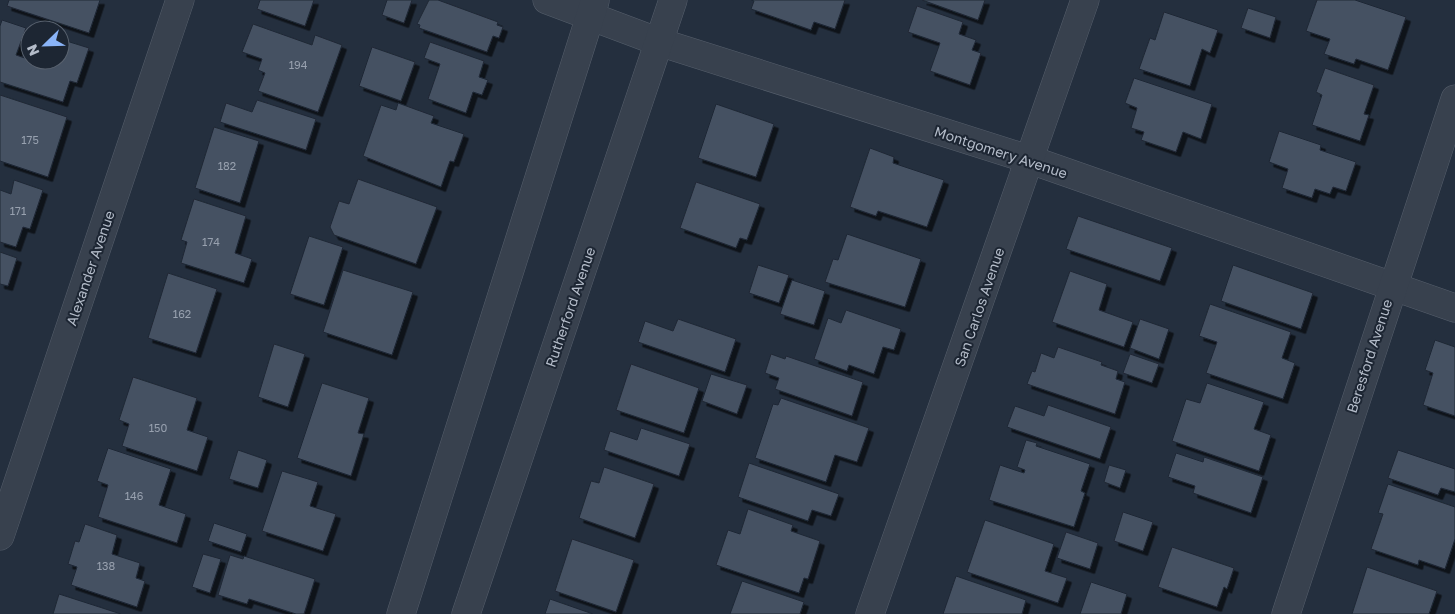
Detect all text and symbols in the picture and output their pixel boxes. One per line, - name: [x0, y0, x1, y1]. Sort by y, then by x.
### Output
- north arrow: [20, 20, 70, 70]
- text: N: [23, 42, 42, 58]
- house number: 194: [289, 58, 308, 71]
- street label: Montgomery Avenue: [932, 122, 1070, 182]
- house number: 175: [21, 133, 39, 146]
- house number: 182: [218, 159, 236, 172]
- house number: 171: [10, 204, 26, 217]
- street label: Alexander Avenue: [62, 208, 118, 328]
- house number: 174: [202, 235, 220, 248]
- street label: Rutherford Avenue: [541, 245, 599, 369]
- street label: San Carlos Avenue: [951, 245, 1007, 369]
- street label: Beresford Avenue: [1343, 297, 1395, 415]
- house number: 162: [173, 307, 191, 320]
- house number: 150: [149, 421, 167, 434]
- house number: 146: [125, 489, 144, 502]
- house number: 138: [97, 559, 116, 572]

